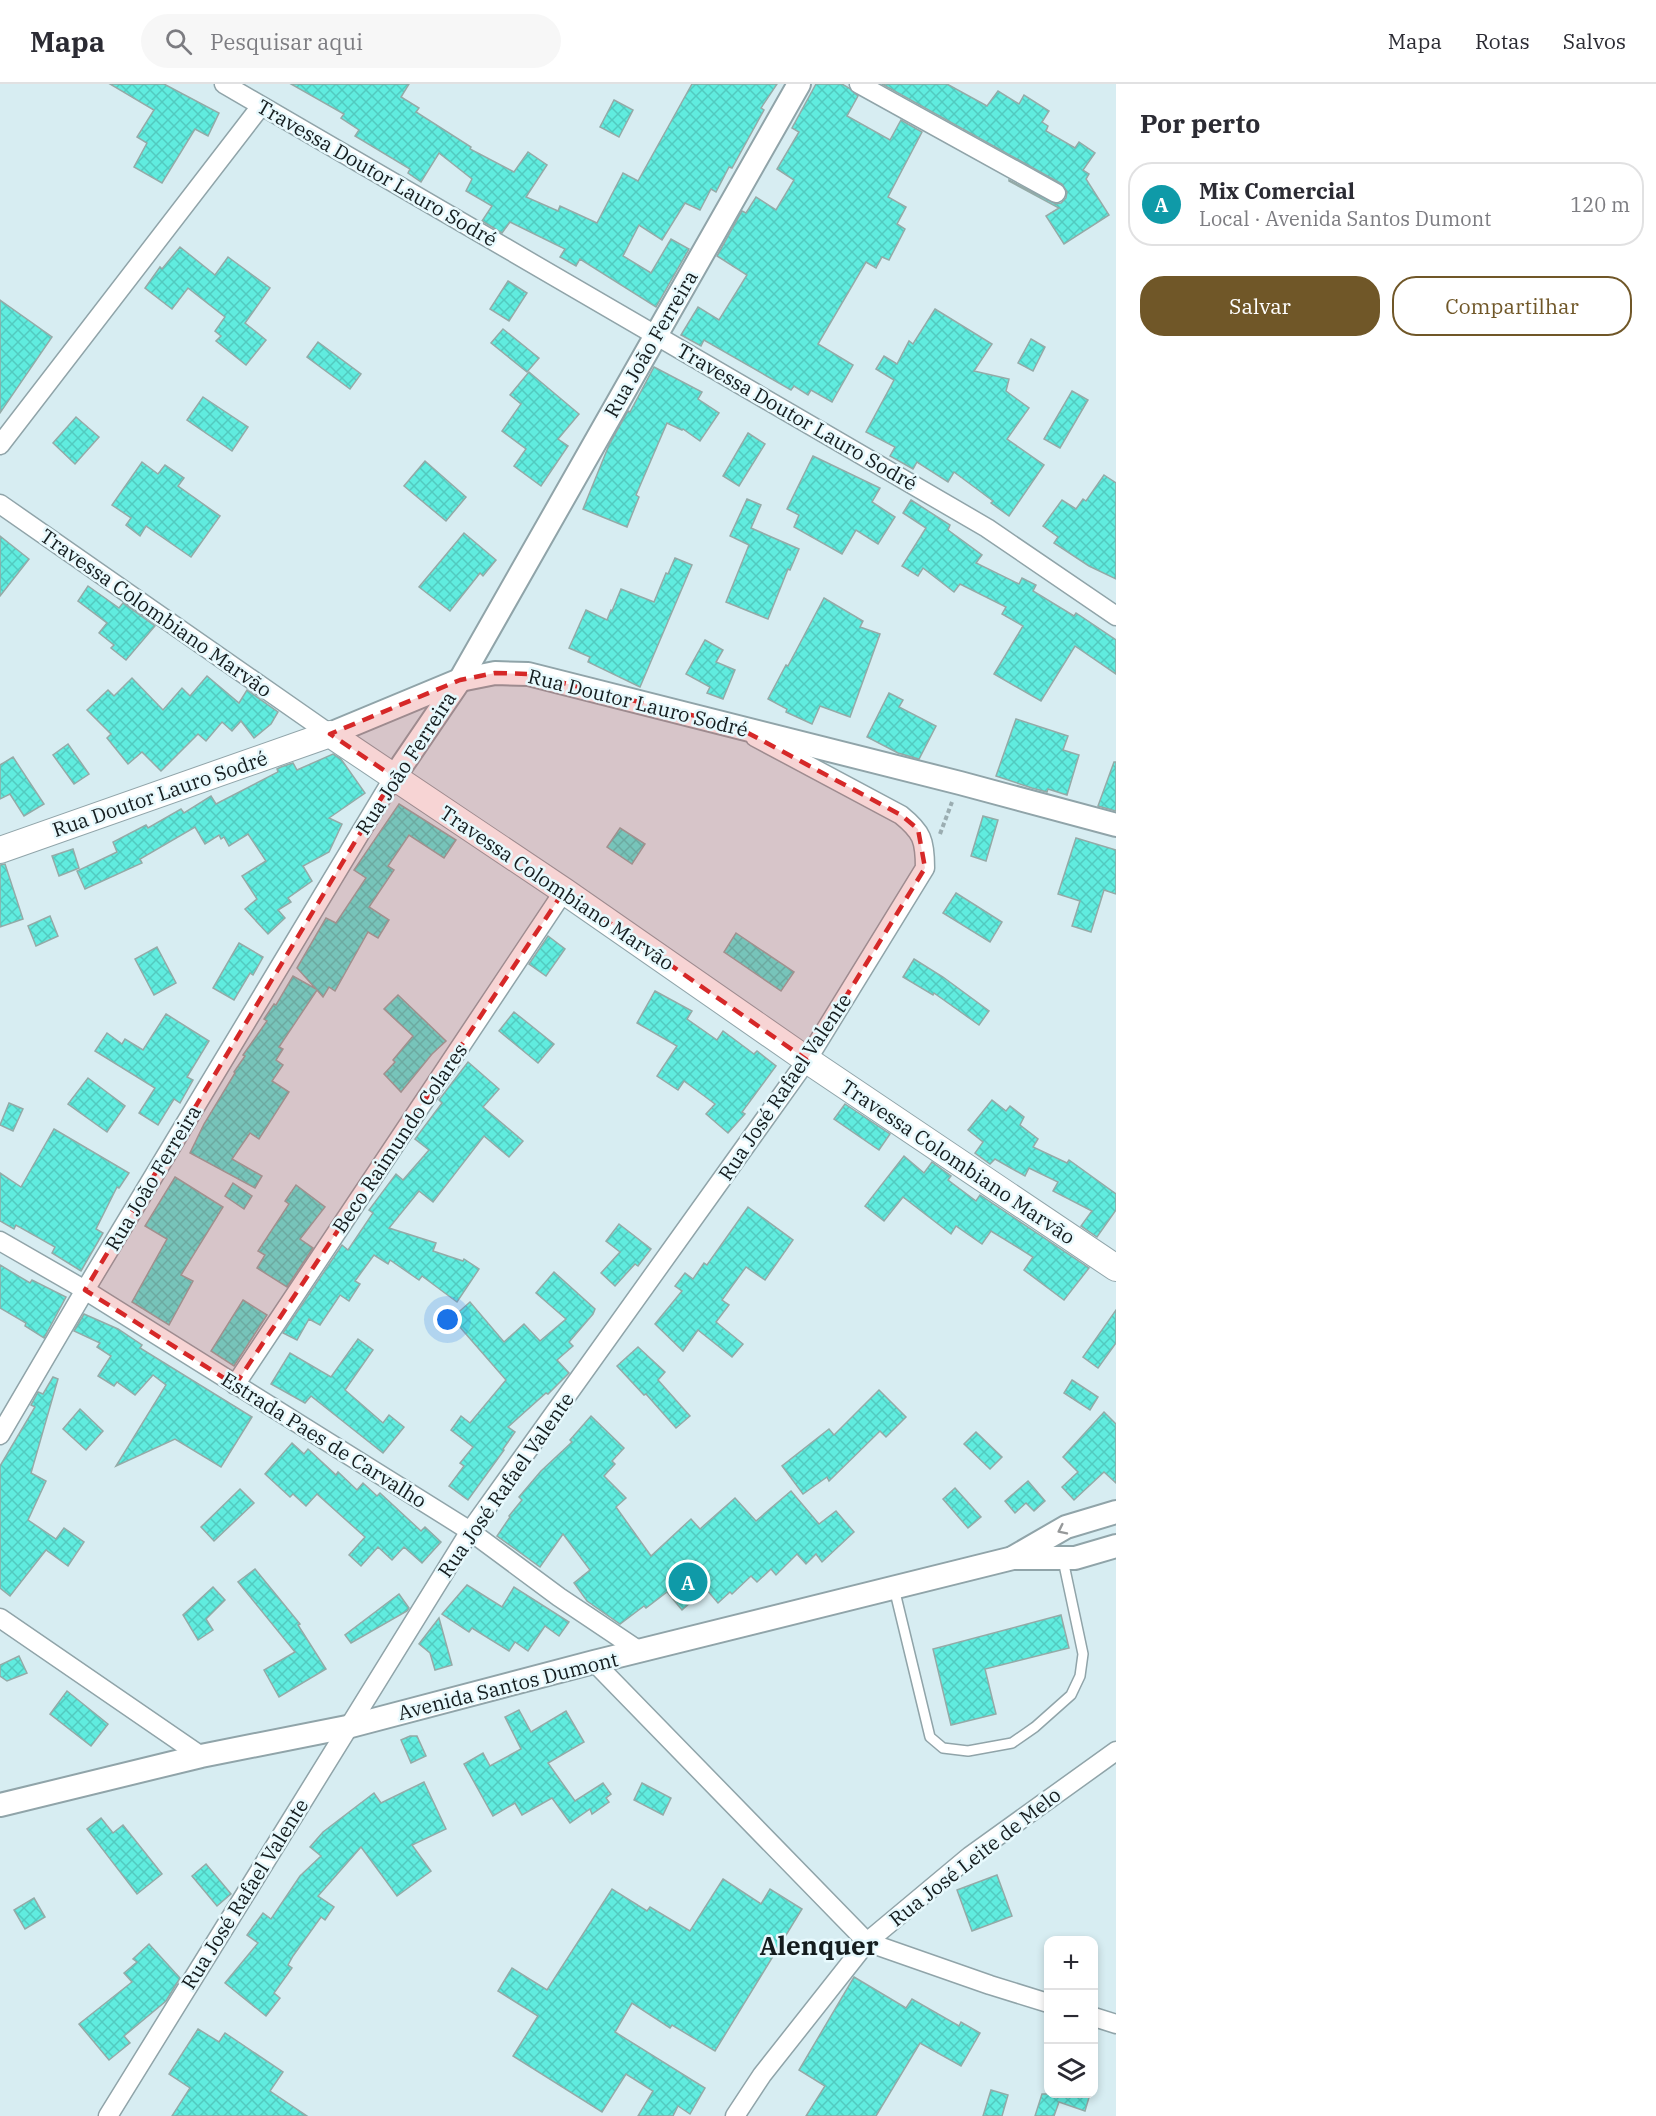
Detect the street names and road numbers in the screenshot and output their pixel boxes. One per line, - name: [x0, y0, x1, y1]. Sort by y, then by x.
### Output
- street label: Travessa Doutor Lauro Sodré: [252, 93, 502, 252]
- street label: Rua João Ferreira: [598, 265, 704, 422]
- street label: Travessa Doutor Lauro Sodré: [672, 337, 922, 496]
- street label: Travessa Colombiano Marvão: [35, 522, 278, 703]
- street label: Rua Doutor Lauro Sodré: [525, 662, 751, 743]
- street label: Rua João Ferreira: [349, 686, 462, 839]
- street label: Rua Doutor Lauro Sodré: [49, 744, 271, 843]
- street label: Travessa Colombiano Marvão: [435, 799, 680, 976]
- street label: Rua José Rafael Valente: [712, 988, 857, 1186]
- street label: Beco Raimundo Colares: [326, 1038, 473, 1238]
- street label: Travessa Colombiano Marvão: [836, 1073, 1081, 1250]
- street label: Rua João Ferreira: [98, 1100, 207, 1256]
- street label: Estrada Paes de Carvalho: [217, 1365, 432, 1514]
- street label: Rua José Rafael Valente: [431, 1387, 580, 1583]
- street label: Avenida Santos Dumont: [395, 1645, 621, 1726]
- street label: Rua José Leite de Melo: [883, 1781, 1066, 1932]
- street label: Rua José Rafael Valente: [175, 1793, 314, 1994]

